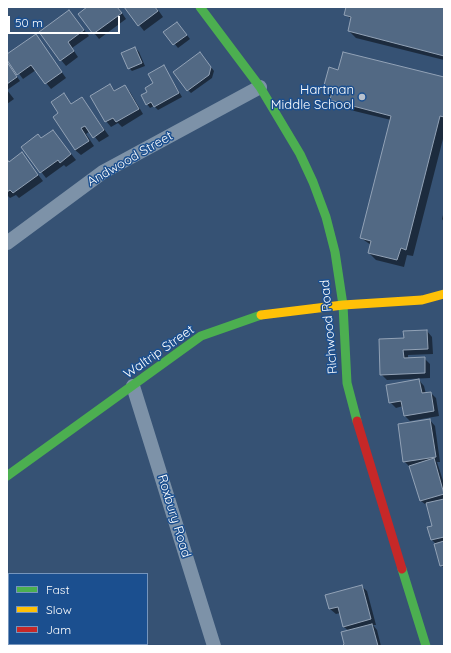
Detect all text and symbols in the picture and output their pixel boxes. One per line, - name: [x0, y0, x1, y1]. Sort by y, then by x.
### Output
- scale bar: [10, 8, 122, 34]
- text: 50 m: [15, 15, 43, 30]
- place label: Hartman Middle School: [271, 82, 354, 113]
- marker: Hartman Middle School: [357, 92, 367, 102]
- street label: Andwood Street: [84, 128, 176, 190]
- street label: Richwood Road: [317, 279, 341, 375]
- street label: Waltrip Street: [121, 322, 197, 382]
- street label: Roxbury Road: [154, 473, 194, 559]
- legend: [8, 573, 148, 645]
- text: Fast: [46, 582, 70, 597]
- text: Slow: [46, 602, 72, 617]
- text: Jam: [46, 622, 71, 637]

